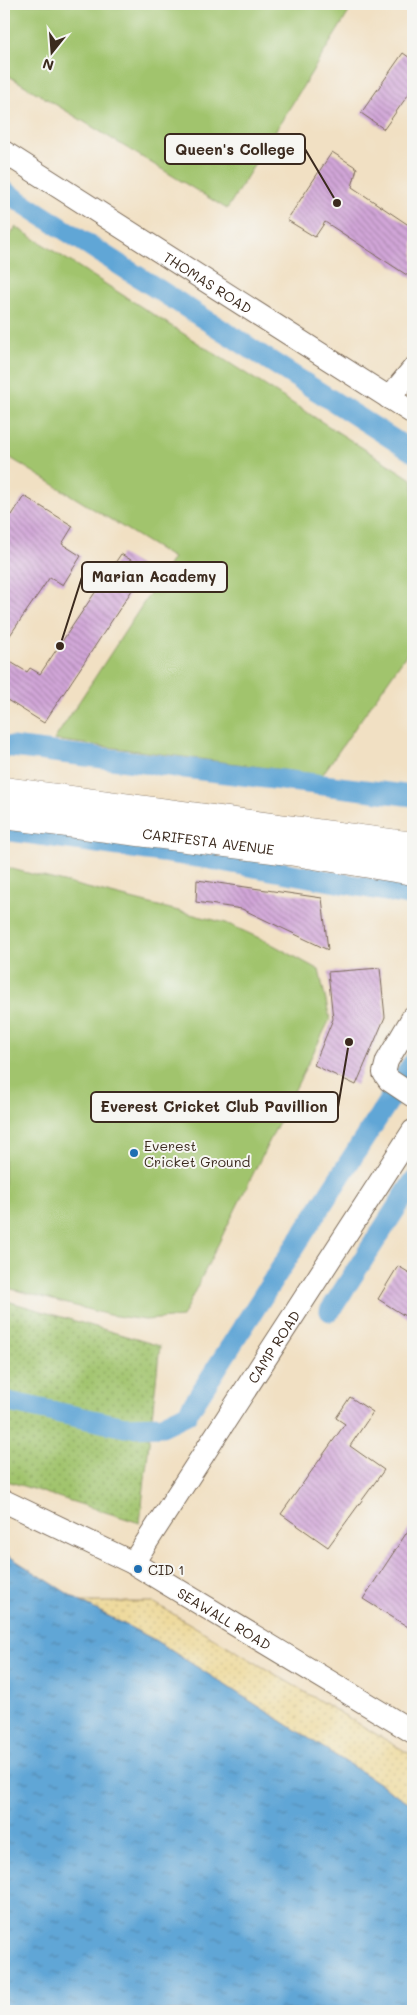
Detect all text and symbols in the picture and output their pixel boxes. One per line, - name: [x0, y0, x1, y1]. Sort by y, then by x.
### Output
- north arrow: [28, 28, 78, 78]
- text: N: [40, 54, 56, 76]
- callout: Queen's College: [165, 134, 305, 164]
- text: Queen's College: [175, 139, 295, 159]
- street label: THOMAS ROAD: [160, 247, 256, 318]
- callout: Marian Academy: [82, 562, 227, 592]
- text: Marian Academy: [92, 566, 216, 586]
- street label: CARIFESTA AVENUE: [141, 823, 276, 859]
- callout: Everest Cricket Club Pavillion: [91, 1092, 338, 1122]
- text: Everest Cricket Club Pavillion: [100, 1096, 328, 1116]
- place label: Everest Cricket Ground: [144, 1136, 250, 1171]
- marker: Everest Cricket Ground: [128, 1147, 140, 1159]
- street label: CAMP ROAD: [243, 1306, 304, 1387]
- place label: CID 1: [148, 1560, 184, 1579]
- marker: CID 1: [132, 1563, 144, 1575]
- street label: SEAWALL ROAD: [174, 1583, 275, 1654]

